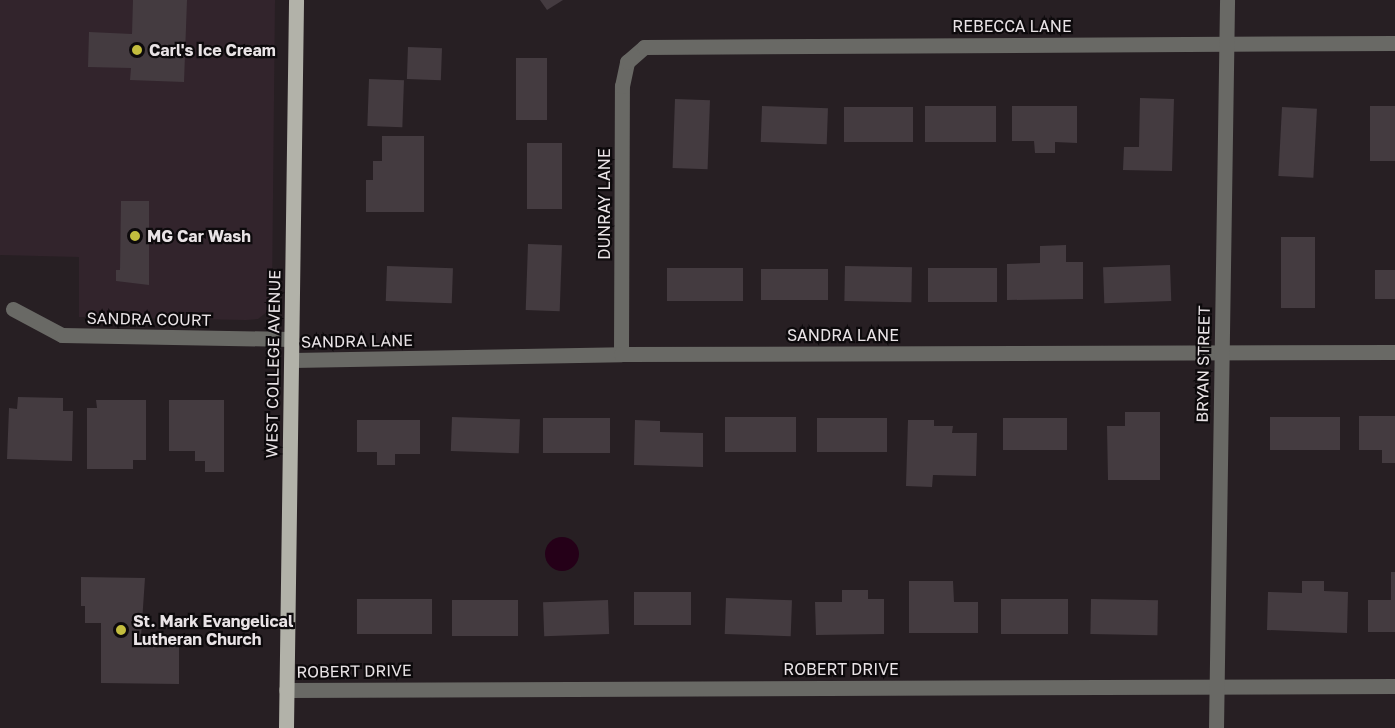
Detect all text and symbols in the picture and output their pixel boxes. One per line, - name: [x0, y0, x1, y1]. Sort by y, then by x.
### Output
- street label: REBECCA LANE: [952, 16, 1072, 36]
- place label: Carl's Ice Cream: [149, 40, 276, 60]
- marker: Carl's Ice Cream: [130, 43, 144, 57]
- street label: DUNRAY LANE: [594, 148, 614, 260]
- place label: MG Car Wash: [147, 226, 251, 246]
- marker: MG Car Wash: [128, 229, 142, 243]
- street label: WEST COLLEGE AVENUE: [262, 270, 284, 458]
- street label: BRYAN STREET: [1192, 305, 1214, 423]
- street label: SANDRA COURT: [86, 308, 212, 330]
- street label: SANDRA LANE: [787, 325, 899, 345]
- street label: SANDRA LANE: [301, 330, 413, 352]
- place label: St. Mark Evangelical Lutheran Church: [133, 611, 293, 649]
- marker: St. Mark Evangelical Lutheran Church: [114, 623, 128, 637]
- street label: ROBERT DRIVE: [783, 659, 899, 679]
- street label: ROBERT DRIVE: [296, 660, 412, 682]

